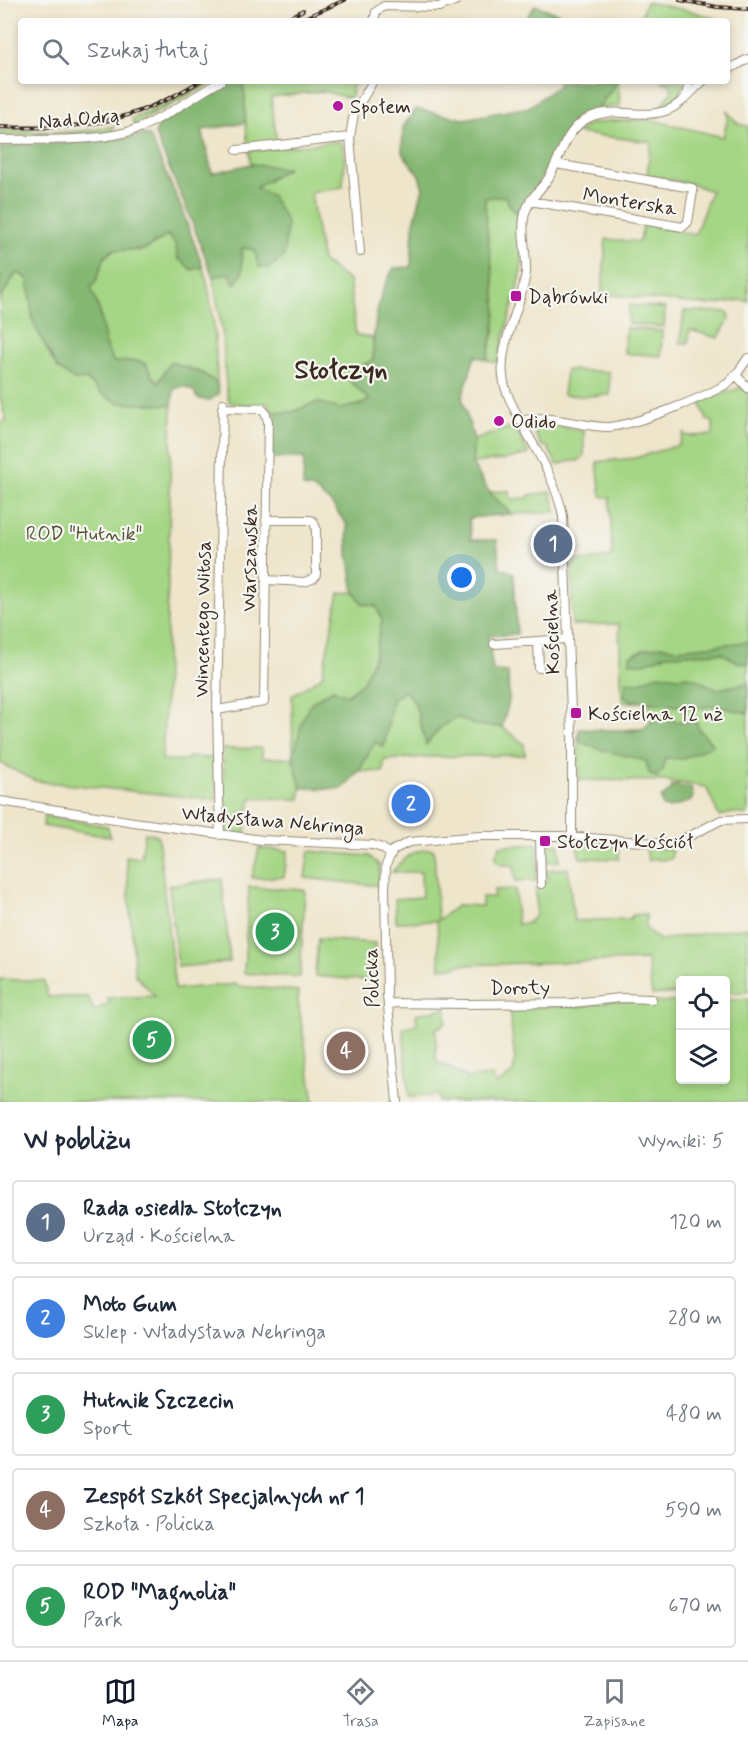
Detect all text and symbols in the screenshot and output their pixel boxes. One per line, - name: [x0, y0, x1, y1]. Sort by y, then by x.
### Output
- search box: [18, 18, 730, 84]
- icon: search: [39, 35, 72, 68]
- text: Szukaj tutaj: [87, 37, 209, 65]
- place label: Społem: [350, 94, 411, 121]
- marker: Społem: [331, 99, 345, 113]
- street label: Nad Odrą: [38, 103, 121, 136]
- street label: Monterska: [581, 182, 680, 223]
- place label: Dąbrówki: [528, 284, 608, 311]
- marker: Dąbrówki: [509, 289, 523, 303]
- district label: Stołczyn: [294, 354, 388, 388]
- place label: Odido: [511, 409, 556, 436]
- marker: Odido: [492, 414, 506, 428]
- street label: Warszawska: [236, 503, 265, 612]
- park label: ROD "Hutnik": [26, 521, 142, 548]
- pin: 1: [534, 522, 572, 566]
- street label: Wincentego Witosa: [189, 540, 219, 698]
- your location: [447, 563, 476, 592]
- street label: Kościelna: [537, 588, 567, 675]
- place label: Kościelna 12 nż: [588, 701, 723, 728]
- marker: Kościelna 12 nż: [569, 706, 583, 720]
- pin: 2: [392, 782, 430, 826]
- street label: Władysława Nehringa: [180, 800, 365, 844]
- place label: Stołczyn Kościół: [557, 829, 693, 856]
- marker: Stołczyn Kościół: [538, 834, 552, 848]
- pin: 3: [256, 910, 294, 954]
- street label: Policka: [358, 948, 387, 1008]
- street label: Doroty: [490, 974, 550, 1003]
- map controls: [676, 976, 730, 1084]
- button: locate: [676, 976, 730, 1030]
- pin: 5: [132, 1018, 172, 1062]
- pin: 4: [326, 1028, 366, 1074]
- button: layers: [676, 1030, 730, 1084]
- text: W pobliżu: [24, 1124, 130, 1158]
- text: Wyniki: 5: [638, 1128, 724, 1155]
- text: Rada osiedla Stołczyn: [83, 1195, 282, 1223]
- text: 1: [41, 1209, 50, 1236]
- text: 120 m: [669, 1209, 722, 1236]
- text: Urząd · Kościelna: [83, 1223, 235, 1250]
- text: Moto Gum: [83, 1291, 177, 1319]
- text: 2: [41, 1305, 50, 1332]
- text: 280 m: [668, 1305, 722, 1332]
- text: Sklep · Władysława Nehringa: [83, 1319, 326, 1346]
- text: Hutnik Szczecin: [83, 1387, 234, 1415]
- text: 3: [41, 1401, 50, 1428]
- text: 480 m: [666, 1401, 722, 1428]
- text: Sport: [83, 1415, 132, 1442]
- text: Zespół Szkół Specjalnych nr 1: [83, 1483, 365, 1511]
- text: 4: [40, 1497, 51, 1524]
- text: 590 m: [665, 1497, 722, 1524]
- text: Szkoła · Policka: [83, 1511, 215, 1538]
- text: ROD "Magnolia": [83, 1579, 236, 1607]
- text: 5: [40, 1593, 52, 1620]
- text: 670 m: [668, 1593, 722, 1620]
- text: Park: [83, 1607, 123, 1634]
- tab: Mapa: [102, 1675, 139, 1732]
- tab: Trasa: [343, 1675, 379, 1732]
- tab: Zapisane: [583, 1675, 646, 1732]

